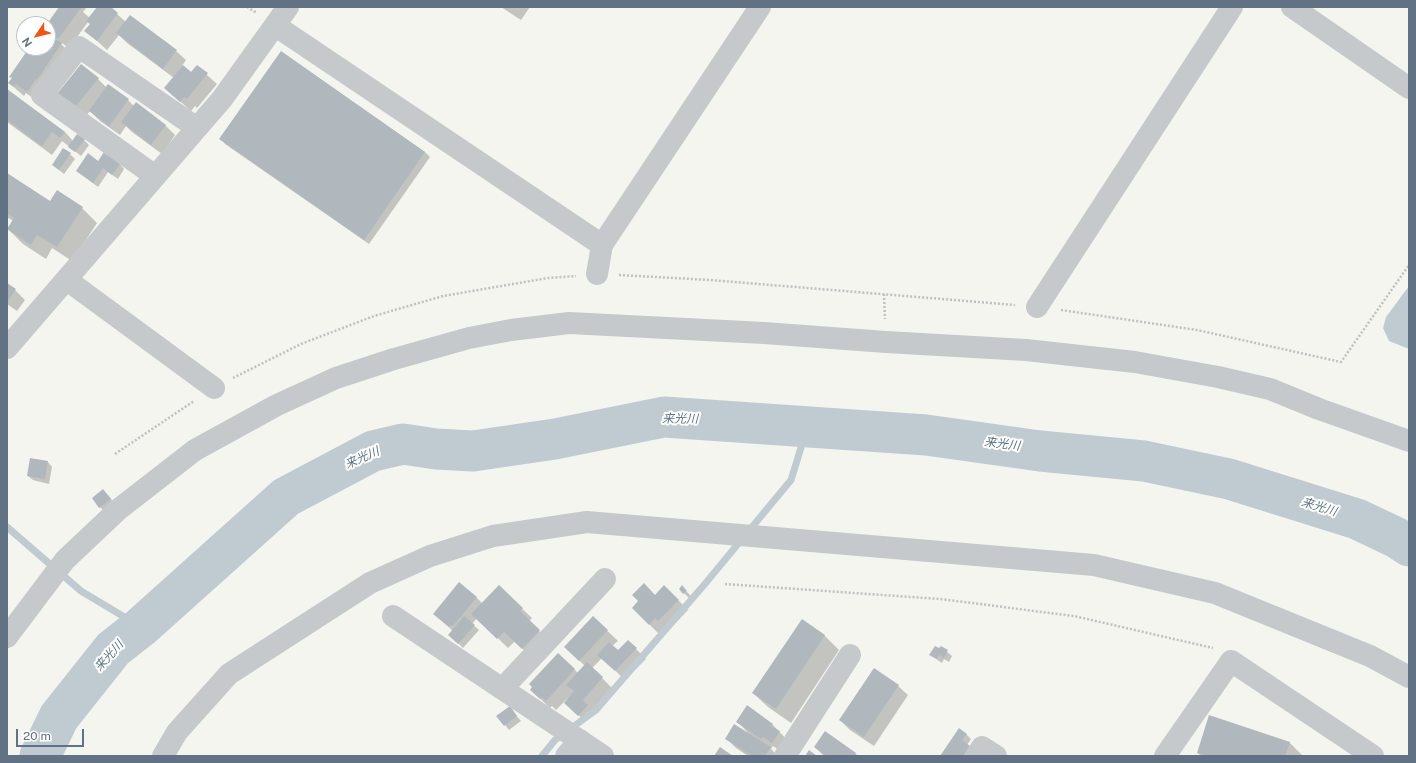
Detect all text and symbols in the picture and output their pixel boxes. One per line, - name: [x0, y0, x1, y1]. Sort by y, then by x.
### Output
- north arrow: [16, 16, 56, 56]
- text: N: [20, 35, 34, 49]
- water label: 来光川: [662, 411, 698, 427]
- water label: 来光川: [983, 435, 1021, 453]
- water label: 来光川: [343, 444, 381, 472]
- water label: 来光川: [1300, 495, 1338, 519]
- water label: 来光川: [92, 638, 126, 674]
- scale bar: [18, 721, 86, 747]
- text: 20 m: [23, 729, 51, 743]

